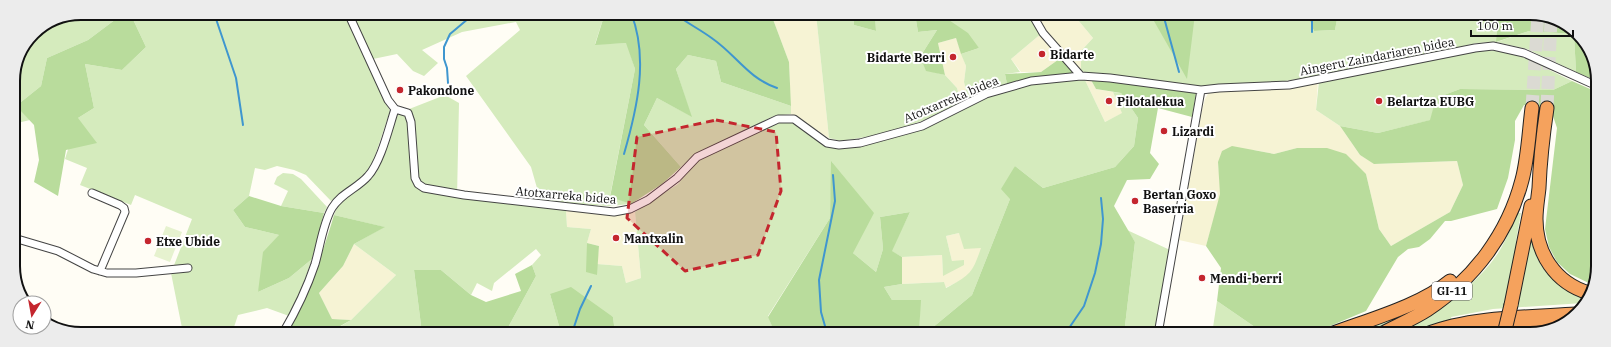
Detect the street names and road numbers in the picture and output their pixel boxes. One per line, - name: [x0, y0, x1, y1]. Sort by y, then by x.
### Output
- street label: Aingeru Zaindariaren bidea: [1298, 34, 1456, 78]
- street label: Atotxarreka bidea: [901, 72, 1001, 126]
- street label: Atotxarreka bidea: [515, 183, 618, 207]
- road number: GI-11: [1432, 282, 1472, 300]

